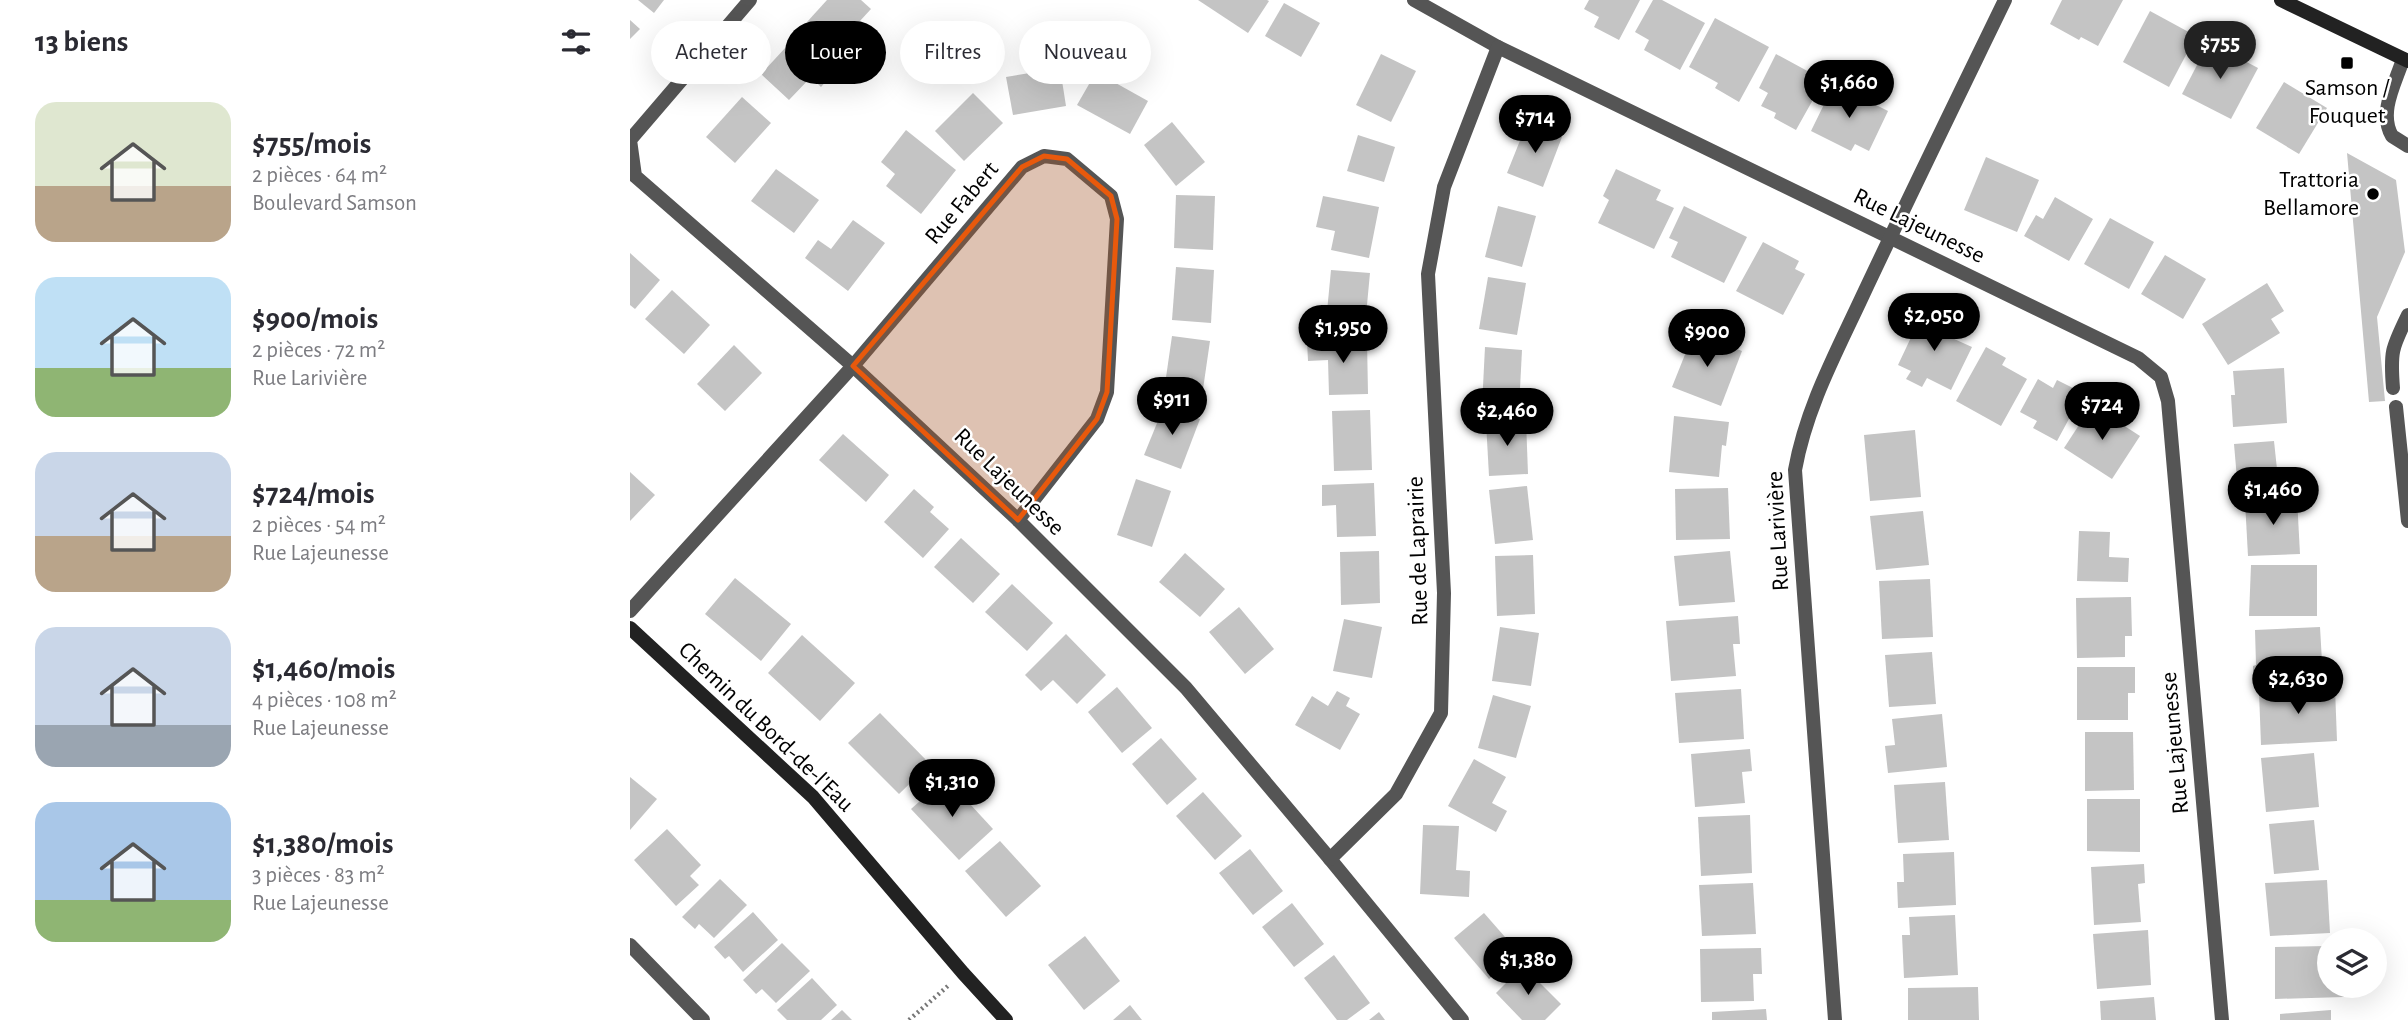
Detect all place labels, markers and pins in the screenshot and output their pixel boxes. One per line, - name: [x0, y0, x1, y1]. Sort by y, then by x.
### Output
- pin: $755: [2179, 22, 2261, 81]
- marker: Samson / Fouquet: [2339, 55, 2355, 71]
- pin: $1,660: [1792, 60, 1906, 120]
- place label: Samson / Fouquet: [2305, 76, 2389, 128]
- pin: $714: [1494, 96, 1576, 155]
- place label: Trattoria Bellamore: [2263, 168, 2359, 220]
- marker: Trattoria Bellamore: [2365, 186, 2381, 202]
- pin: $2,050: [1877, 294, 1991, 353]
- pin: $1,950: [1286, 306, 1400, 365]
- pin: $900: [1666, 310, 1748, 369]
- pin: $911: [1131, 378, 1213, 437]
- pin: $724: [2061, 382, 2143, 442]
- pin: $2,460: [1450, 388, 1564, 448]
- pin: $1,460: [2216, 468, 2330, 527]
- pin: $2,630: [2241, 656, 2355, 716]
- pin: $1,310: [895, 760, 1009, 819]
- pin: $1,380: [1471, 937, 1585, 997]

